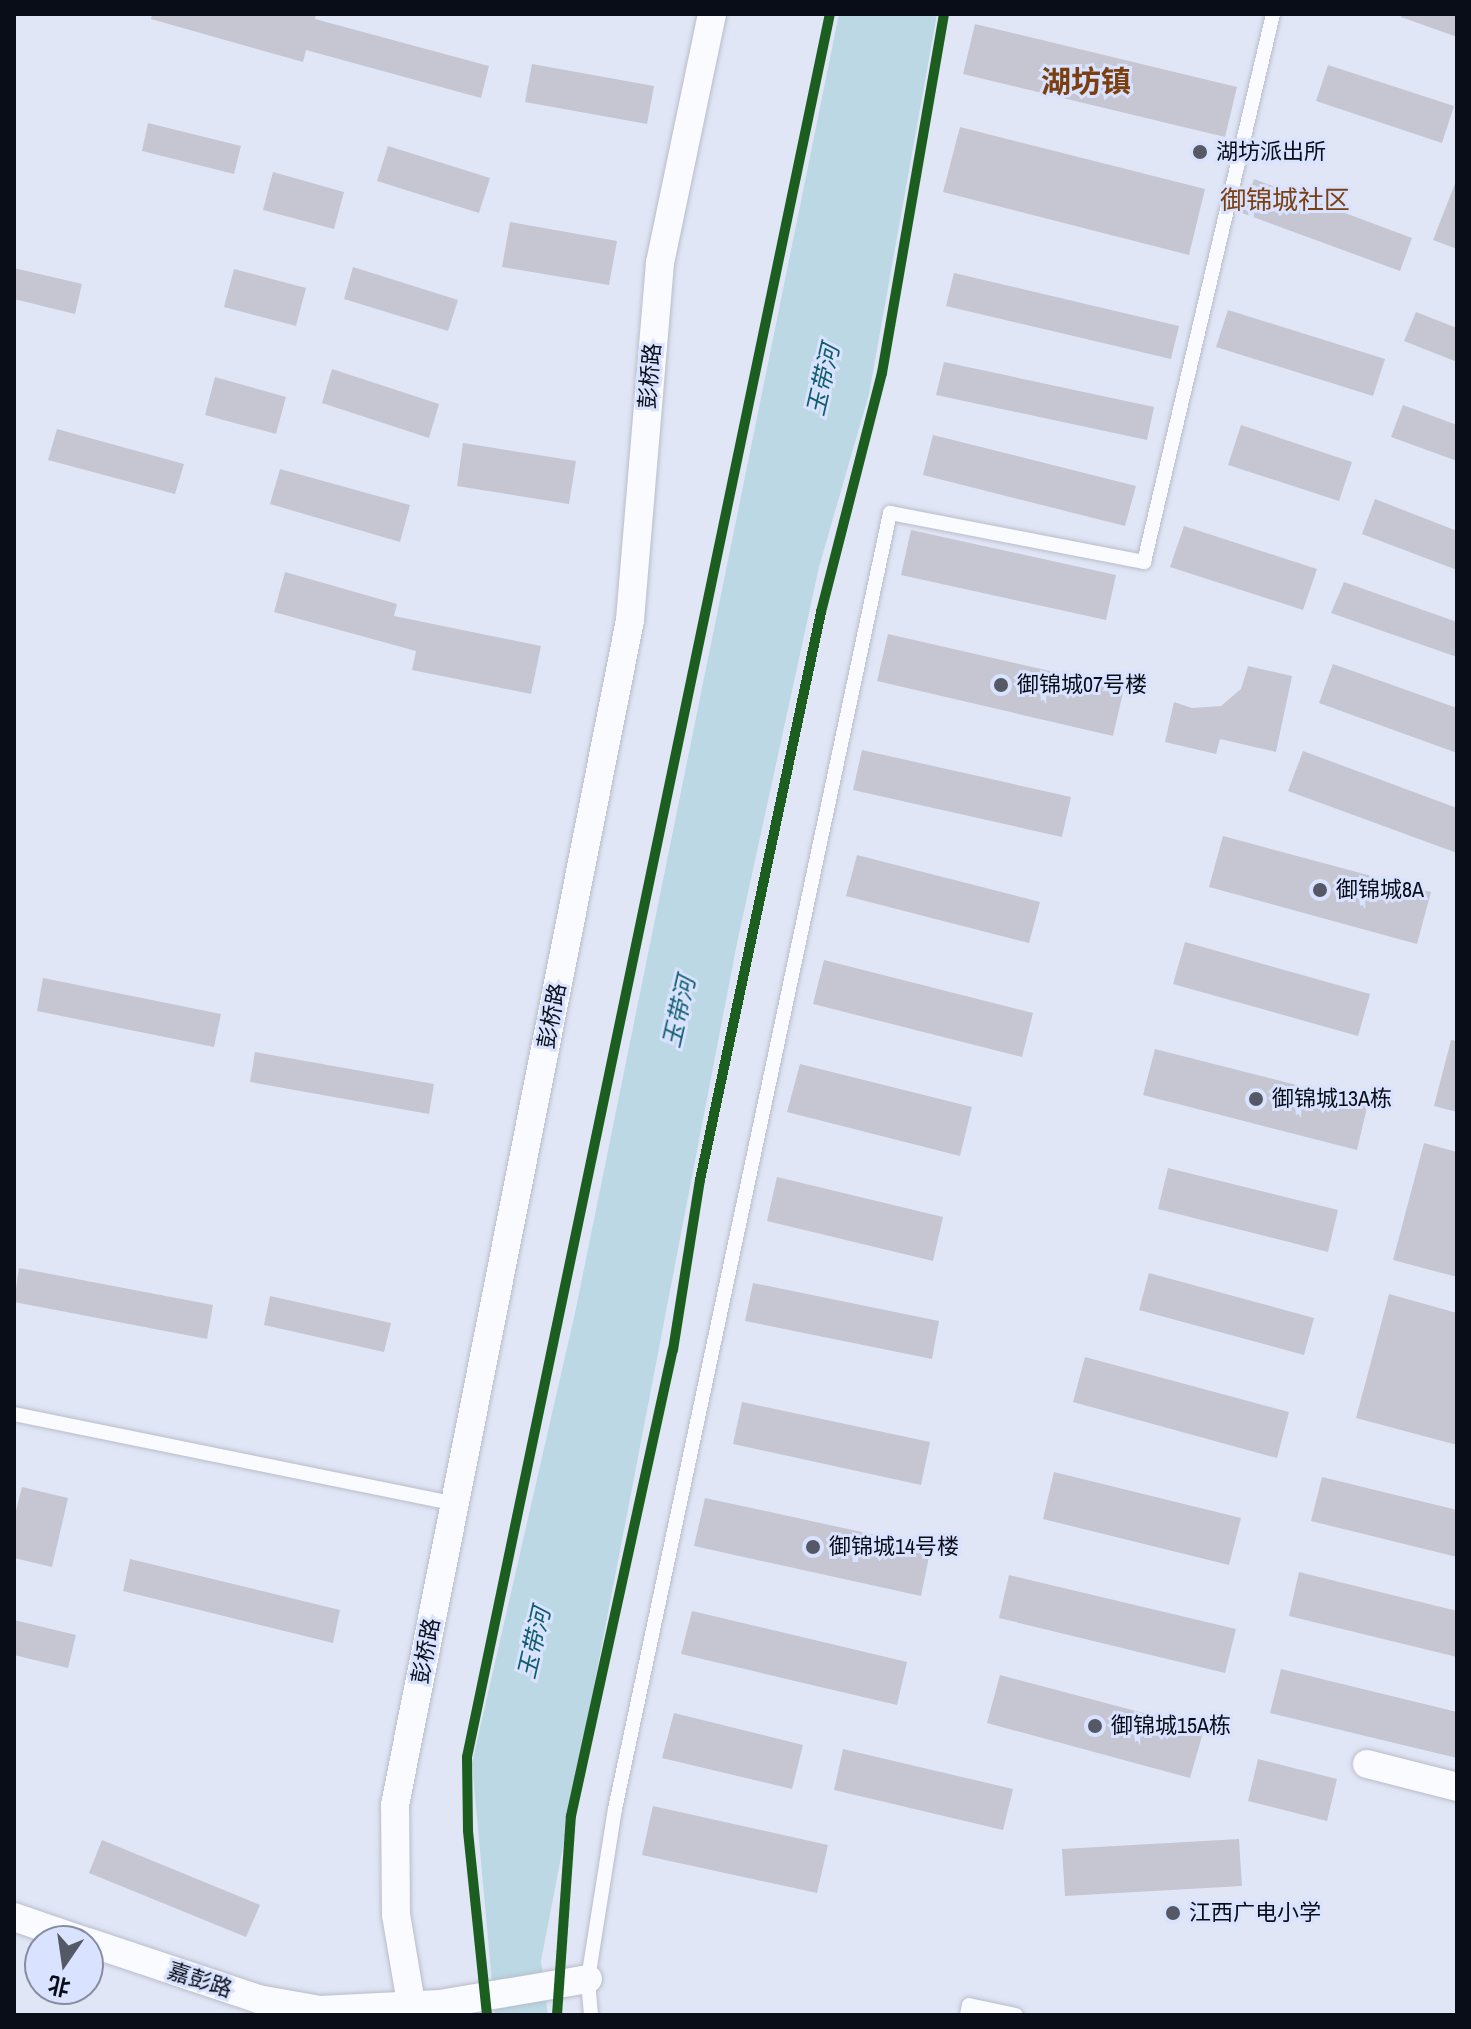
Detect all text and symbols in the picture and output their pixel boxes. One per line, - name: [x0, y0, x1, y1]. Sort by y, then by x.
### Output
- district label: 湖坊镇: [1041, 63, 1131, 99]
- place label: 湖坊派出所: [1216, 139, 1326, 165]
- marker: 湖坊派出所: [1191, 143, 1209, 161]
- district label: 御锦城社区: [1220, 184, 1350, 216]
- street label: 彭桥路: [634, 342, 666, 410]
- water label: 玉带河: [801, 342, 845, 418]
- place label: 御锦城07号楼: [1017, 672, 1147, 698]
- marker: 御锦城07号楼: [992, 676, 1010, 694]
- place label: 御锦城8A: [1336, 877, 1424, 903]
- marker: 御锦城8A: [1311, 881, 1329, 899]
- water label: 玉带河: [657, 974, 701, 1050]
- street label: 彭桥路: [533, 981, 571, 1051]
- place label: 御锦城13A栋: [1272, 1086, 1392, 1112]
- marker: 御锦城13A栋: [1247, 1090, 1265, 1108]
- place label: 御锦城14号楼: [829, 1534, 959, 1560]
- marker: 御锦城14号楼: [804, 1538, 822, 1556]
- water label: 玉带河: [512, 1605, 556, 1681]
- street label: 彭桥路: [407, 1616, 445, 1686]
- place label: 御锦城15A栋: [1111, 1713, 1231, 1739]
- marker: 御锦城15A栋: [1086, 1717, 1104, 1735]
- place label: 江西广电小学: [1189, 1900, 1321, 1926]
- marker: 江西广电小学: [1164, 1904, 1182, 1922]
- north arrow: [24, 1925, 104, 2005]
- street label: 嘉彭路: [165, 1957, 235, 2003]
- text: 北: [45, 1969, 73, 2004]

